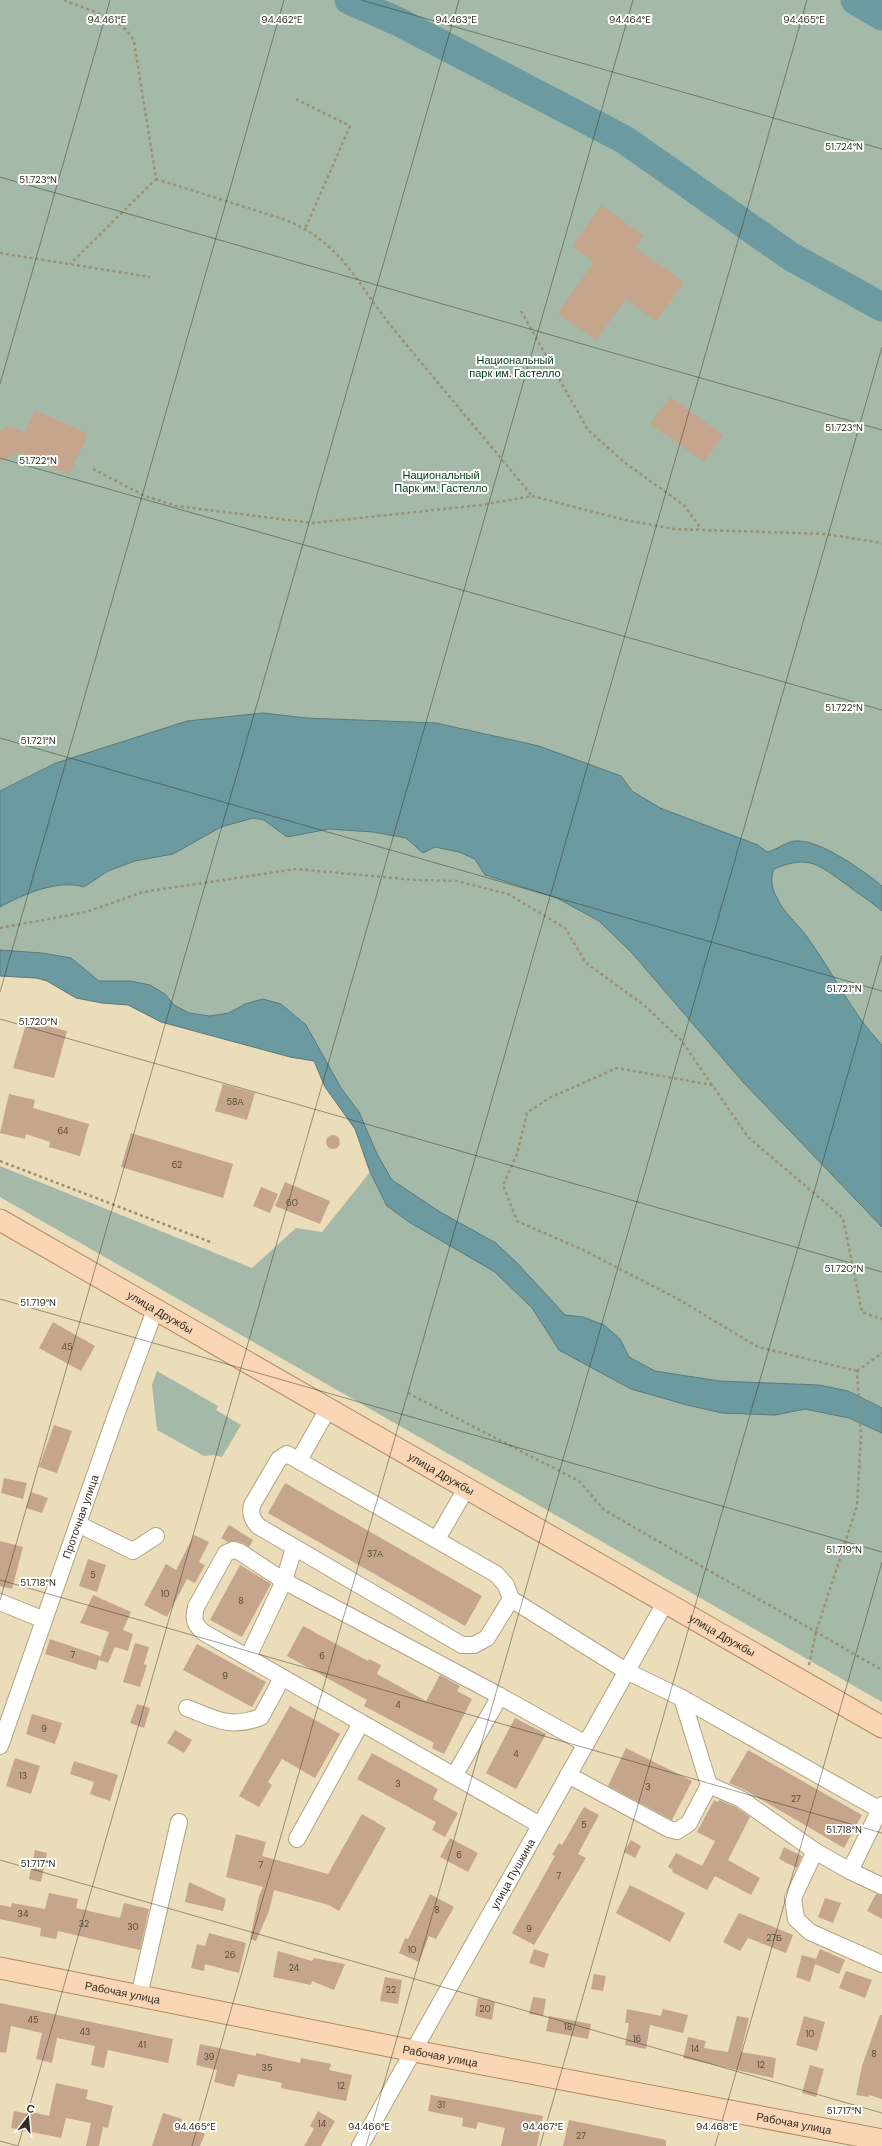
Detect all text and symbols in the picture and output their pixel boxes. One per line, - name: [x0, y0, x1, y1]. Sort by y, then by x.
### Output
- text: 94.461°E: [88, 13, 127, 26]
- text: 94.462°E: [261, 13, 303, 26]
- text: 94.463°E: [435, 13, 477, 26]
- text: 94.464°E: [609, 13, 651, 26]
- text: 94.465°E: [783, 13, 825, 26]
- text: 51.724°N: [825, 140, 863, 153]
- text: 51.723°N: [19, 173, 57, 186]
- park label: Национальный парк им. Гастелло: [469, 353, 561, 380]
- text: 51.723°N: [825, 421, 863, 434]
- text: 51.722°N: [19, 454, 57, 467]
- park label: Национальный Парк им. Гастелло: [394, 468, 488, 495]
- text: 51.722°N: [825, 701, 863, 714]
- text: 51.721°N: [20, 734, 56, 747]
- text: 51.721°N: [826, 982, 862, 995]
- text: 51.720°N: [19, 1015, 57, 1028]
- house number: 58А: [227, 1096, 243, 1108]
- house number: 64: [57, 1125, 69, 1137]
- house number: 62: [172, 1159, 182, 1171]
- house number: 60: [286, 1197, 298, 1209]
- text: 51.720°N: [825, 1262, 863, 1275]
- street label: улица Дружбы: [125, 1288, 196, 1337]
- text: 51.719°N: [20, 1296, 56, 1309]
- house number: 45: [62, 1341, 72, 1353]
- street label: улица Дружбы: [406, 1449, 477, 1498]
- street label: Проточная улица: [59, 1472, 102, 1560]
- text: 51.719°N: [826, 1543, 862, 1556]
- house number: 37А: [367, 1548, 383, 1560]
- house number: 5: [90, 1569, 96, 1581]
- text: 51.718°N: [20, 1576, 56, 1589]
- house number: 10: [161, 1588, 169, 1600]
- house number: 8: [238, 1595, 244, 1607]
- street label: улица Дружбы: [687, 1611, 758, 1660]
- house number: 7: [71, 1649, 76, 1661]
- house number: 6: [319, 1650, 325, 1662]
- house number: 9: [222, 1670, 228, 1682]
- house number: 4: [395, 1699, 401, 1711]
- house number: 9: [41, 1723, 47, 1735]
- house number: 4: [513, 1748, 519, 1760]
- house number: 13: [19, 1770, 27, 1782]
- house number: 3: [395, 1778, 401, 1790]
- house number: 3: [645, 1781, 651, 1793]
- house number: 27: [791, 1793, 801, 1805]
- house number: 5: [581, 1819, 587, 1831]
- text: 51.718°N: [826, 1823, 862, 1836]
- street label: улица Пушкина: [487, 1836, 539, 1912]
- house number: 6: [456, 1849, 462, 1861]
- text: 51.717°N: [20, 1857, 56, 1870]
- house number: 7: [259, 1859, 264, 1871]
- house number: 7: [557, 1870, 562, 1882]
- house number: 8: [434, 1904, 440, 1916]
- house number: 34: [18, 1908, 29, 1920]
- house number: 32: [79, 1918, 89, 1930]
- house number: 30: [127, 1921, 139, 1933]
- house number: 9: [526, 1923, 532, 1935]
- house number: 27Б: [766, 1932, 782, 1944]
- house number: 10: [408, 1944, 416, 1956]
- house number: 26: [225, 1949, 236, 1961]
- house number: 24: [289, 1962, 300, 1974]
- street label: Рабочая улица: [84, 1978, 162, 2007]
- house number: 22: [386, 1984, 396, 1996]
- house number: 20: [479, 2003, 491, 2015]
- house number: 45: [28, 2014, 38, 2026]
- house number: 18: [564, 2021, 572, 2033]
- house number: 43: [80, 2026, 90, 2038]
- house number: 10: [806, 2028, 814, 2040]
- house number: 16: [633, 2033, 642, 2045]
- house number: 41: [138, 2039, 146, 2051]
- street label: Рабочая улица: [401, 2042, 480, 2070]
- house number: 14: [691, 2043, 700, 2055]
- house number: 8: [871, 2048, 877, 2060]
- house number: 39: [204, 2051, 215, 2063]
- house number: 12: [757, 2059, 765, 2071]
- house number: 35: [262, 2062, 272, 2074]
- house number: 12: [337, 2080, 345, 2092]
- north arrow: [8, 2098, 48, 2138]
- house number: 31: [437, 2099, 445, 2111]
- text: С: [25, 2101, 37, 2116]
- text: 51.717°N: [826, 2104, 862, 2117]
- street label: Рабочая улица: [755, 2109, 834, 2137]
- house number: 14: [318, 2118, 327, 2130]
- text: 94.465°E: [174, 2120, 216, 2133]
- text: 94.466°E: [348, 2120, 390, 2133]
- text: 94.467°E: [523, 2120, 564, 2133]
- text: 94.468°E: [696, 2120, 738, 2133]
- house number: 27: [576, 2130, 586, 2142]

